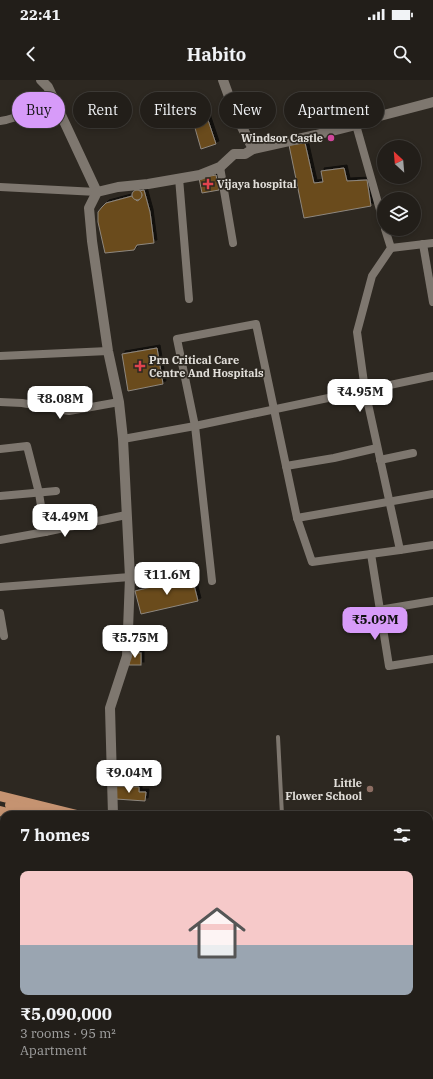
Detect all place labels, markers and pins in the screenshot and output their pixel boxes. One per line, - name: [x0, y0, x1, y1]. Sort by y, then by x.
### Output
- place label: Windsor Castle: [241, 131, 323, 145]
- marker: Windsor Castle: [326, 133, 336, 143]
- place label: Vijaya hospital: [217, 177, 297, 191]
- marker: Vijaya hospital: [202, 178, 214, 190]
- place label: Prn Critical Care Centre And Hospitals: [149, 353, 264, 380]
- marker: Prn Critical Care Centre And Hospitals: [134, 360, 146, 372]
- pin: ₹4.95M: [327, 379, 393, 413]
- pin: ₹8.08M: [27, 386, 93, 420]
- pin: ₹4.49M: [32, 504, 98, 538]
- pin: ₹11.6M: [134, 562, 200, 596]
- pin: ₹5.09M: [342, 607, 408, 641]
- pin: ₹5.75M: [102, 625, 168, 659]
- pin: ₹9.04M: [96, 760, 162, 794]
- place label: Little Flower School: [285, 776, 362, 803]
- marker: Little Flower School: [365, 784, 375, 794]

